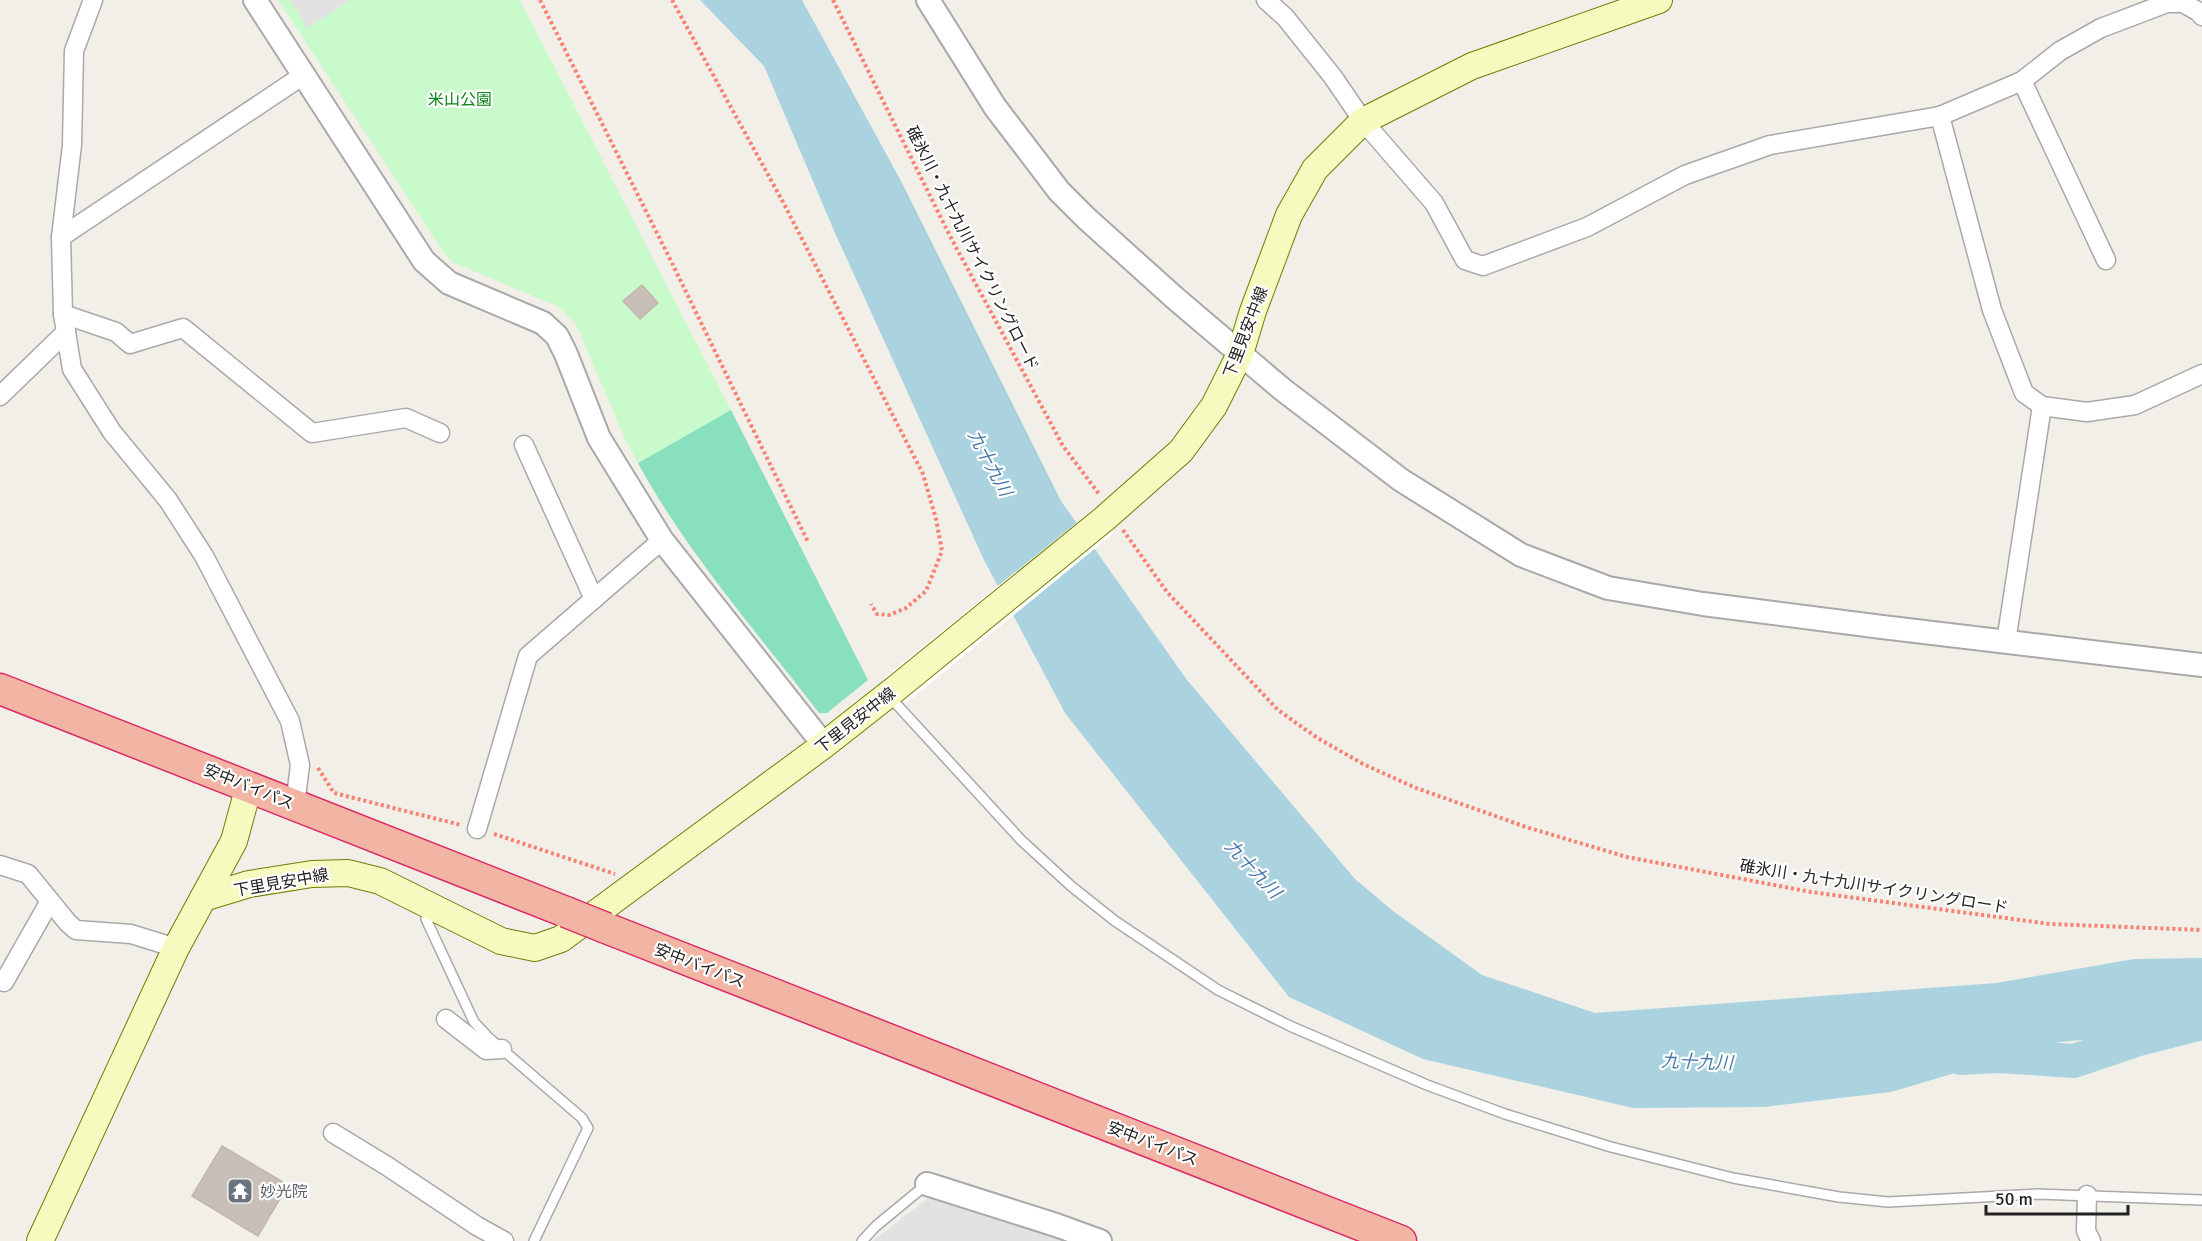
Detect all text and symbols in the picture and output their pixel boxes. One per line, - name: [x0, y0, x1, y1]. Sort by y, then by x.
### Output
- park label: 米山公園: [428, 90, 492, 110]
- street label: 碓氷川・九十九川サイクリングロード: [902, 123, 1043, 374]
- street label: 下里見安中線: [1219, 284, 1272, 381]
- water label: 九十九川: [963, 426, 1018, 502]
- street label: 下里見安中線: [812, 683, 900, 758]
- street label: 安中バイパス: [201, 760, 297, 814]
- water label: 九十九川: [1220, 835, 1287, 904]
- street label: 碓氷川・九十九川サイクリングロード: [1738, 856, 2010, 918]
- street label: 下里見安中線: [232, 865, 330, 901]
- street label: 安中バイパス: [651, 939, 748, 992]
- water label: 九十九川: [1661, 1050, 1735, 1074]
- street label: 安中バイパス: [1104, 1117, 1201, 1170]
- temple icon: 妙光院: [225, 1176, 255, 1206]
- scale bar: [1986, 1178, 2128, 1216]
- place label: 妙光院: [260, 1182, 308, 1202]
- text: 50 m: [1995, 1188, 2033, 1210]

